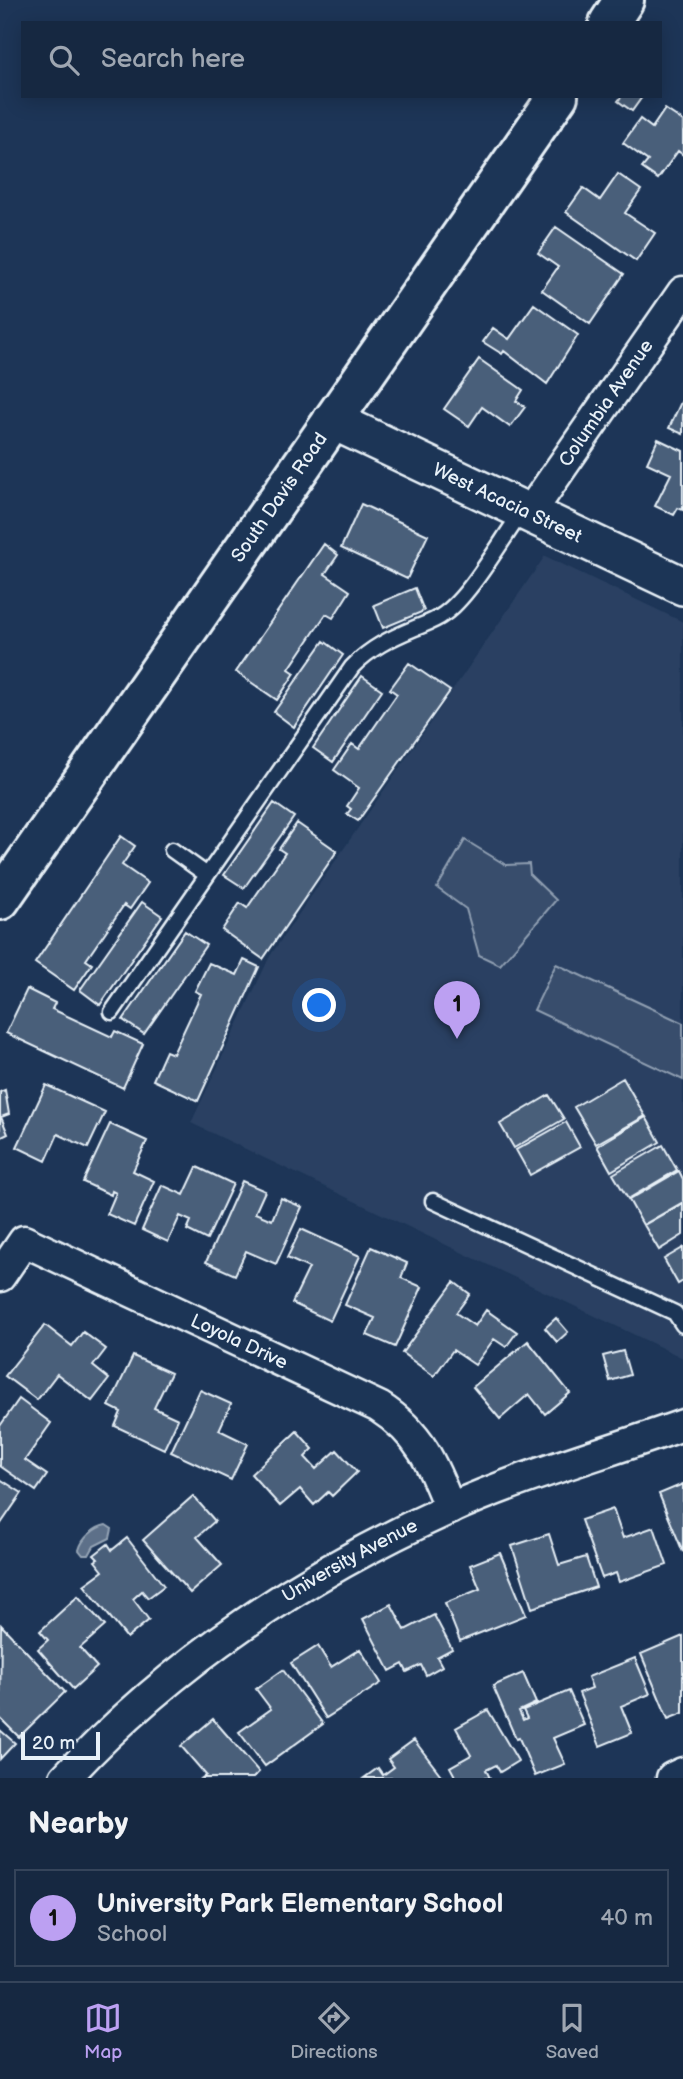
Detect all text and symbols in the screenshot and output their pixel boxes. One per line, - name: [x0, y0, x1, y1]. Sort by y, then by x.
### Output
- search box: [21, 21, 662, 98]
- icon: search: [45, 41, 83, 79]
- text: Search here: [101, 44, 245, 75]
- street label: Columbia Avenue: [554, 335, 658, 471]
- street label: South Davis Road: [226, 428, 332, 567]
- street label: West Acacia Street: [429, 458, 586, 548]
- pin: 1: [434, 981, 480, 1039]
- your location: [302, 988, 336, 1022]
- street label: Loyola Drive: [187, 1309, 291, 1374]
- street label: University Avenue: [278, 1514, 421, 1607]
- scale bar: [21, 1729, 100, 1761]
- text: 20 m: [32, 1732, 75, 1755]
- text: Nearby: [28, 1806, 128, 1842]
- text: University Park Elementary School: [97, 1889, 503, 1920]
- text: 1: [48, 1904, 58, 1932]
- text: 40 m: [600, 1904, 653, 1932]
- text: School: [97, 1920, 167, 1948]
- tab: Map: [84, 1999, 122, 2064]
- tab: Directions: [290, 1999, 378, 2064]
- tab: Saved: [546, 1999, 599, 2064]

